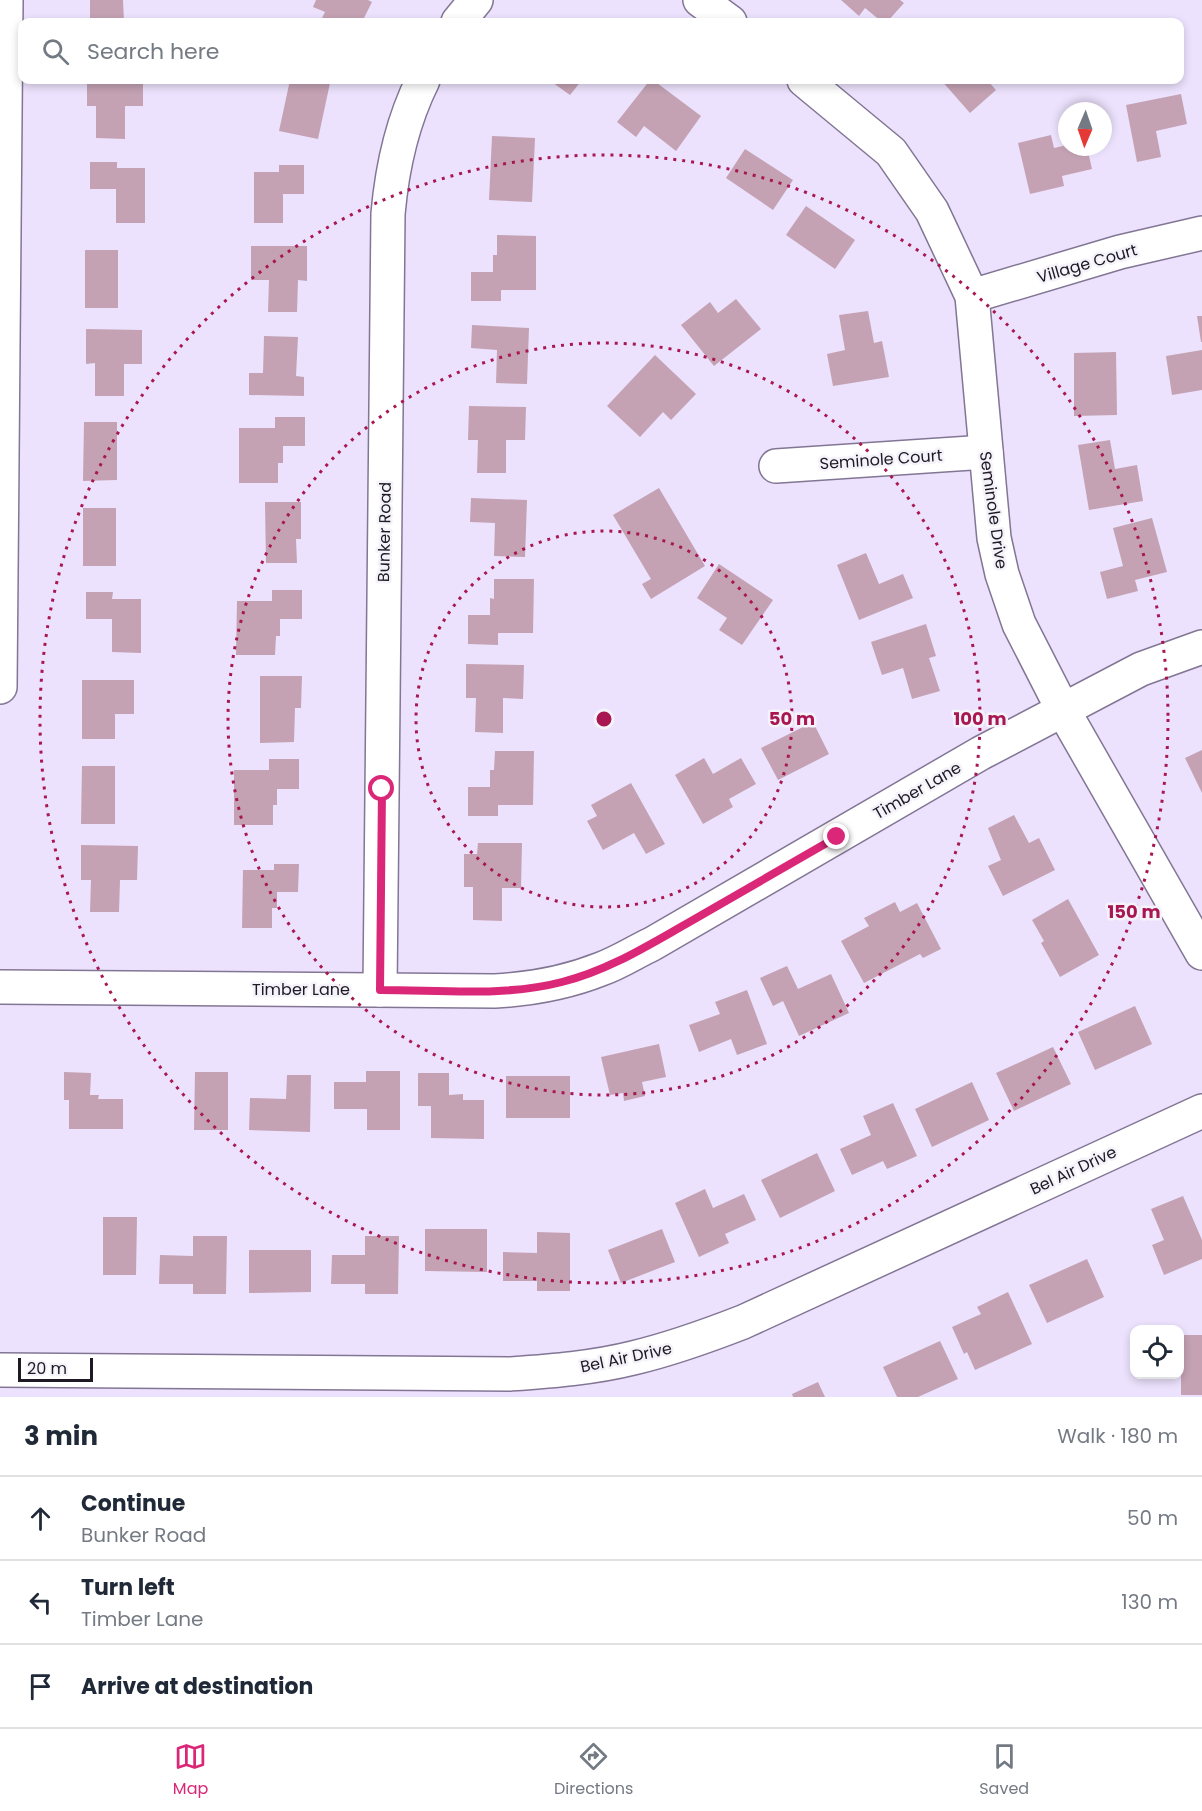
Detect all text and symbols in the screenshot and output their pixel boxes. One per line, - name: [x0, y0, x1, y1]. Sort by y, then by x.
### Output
- search box: [18, 18, 1184, 84]
- icon: search: [39, 35, 72, 68]
- text: Search here: [87, 36, 220, 67]
- north arrow: [1058, 102, 1112, 156]
- street label: Village Court: [1034, 238, 1140, 289]
- street label: Seminole Court: [819, 444, 943, 475]
- street label: Seminole Drive: [974, 450, 1013, 570]
- street label: Bunker Road: [372, 482, 397, 582]
- text: 50 m: [769, 706, 815, 731]
- text: 100 m: [953, 706, 1007, 731]
- centre of rings: [594, 709, 614, 729]
- street label: Timber Lane: [869, 756, 965, 825]
- route start: [368, 775, 394, 801]
- route end: [823, 823, 849, 849]
- text: 150 m: [1107, 899, 1161, 924]
- street label: Timber Lane: [252, 978, 350, 1001]
- street label: Bel Air Drive: [1026, 1140, 1120, 1201]
- map controls: [1130, 1325, 1184, 1379]
- button: locate: [1130, 1325, 1184, 1379]
- street label: Bel Air Drive: [578, 1337, 674, 1378]
- scale bar: [18, 1355, 93, 1382]
- text: 20 m: [27, 1357, 67, 1380]
- text: 3 min: [24, 1418, 98, 1454]
- text: Walk · 180 m: [1057, 1422, 1178, 1450]
- text: Continue: [81, 1488, 185, 1519]
- icon: ahead: [24, 1502, 57, 1535]
- text: 50 m: [1127, 1504, 1178, 1532]
- text: Bunker Road: [81, 1521, 206, 1549]
- text: Turn left: [81, 1572, 175, 1603]
- icon: left: [24, 1586, 57, 1619]
- text: 130 m: [1121, 1588, 1178, 1616]
- text: Timber Lane: [81, 1605, 203, 1633]
- icon: arrive: [24, 1670, 57, 1703]
- text: Arrive at destination: [81, 1671, 313, 1702]
- tab: Map: [173, 1740, 208, 1801]
- tab: Directions: [554, 1740, 633, 1801]
- tab: Saved: [979, 1740, 1029, 1801]

